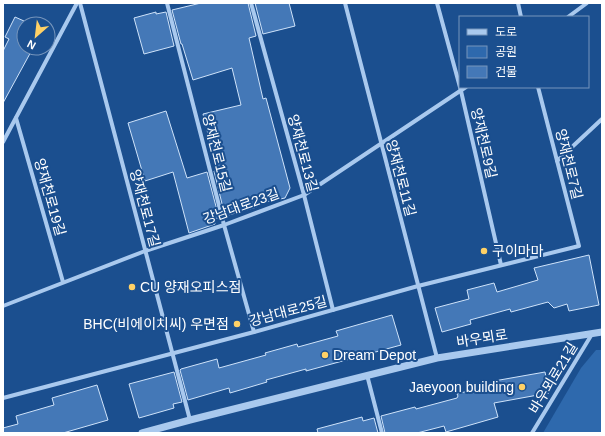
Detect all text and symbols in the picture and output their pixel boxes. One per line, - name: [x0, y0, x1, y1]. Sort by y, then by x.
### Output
- north arrow: [16, 16, 56, 56]
- legend: [459, 16, 589, 88]
- text: 도로: [495, 25, 517, 39]
- text: N: [25, 38, 38, 52]
- text: 공원: [495, 45, 517, 59]
- text: 건물: [495, 65, 517, 79]
- street label: 양재천로9길: [468, 106, 500, 180]
- street label: 양재천로15길: [200, 112, 234, 194]
- street label: 양재천로13길: [285, 112, 321, 194]
- street label: 양재천로7길: [553, 127, 585, 201]
- street label: 양재천로11길: [383, 138, 419, 218]
- street label: 양재천로19길: [31, 156, 69, 238]
- street label: 양재천로17길: [127, 167, 163, 249]
- street label: 강남대로23길: [201, 185, 281, 227]
- place label: 구이마마: [492, 243, 544, 259]
- marker: 구이마마: [479, 246, 489, 256]
- place label: CU 양재오피스점: [140, 279, 241, 295]
- marker: CU 양재오피스점: [127, 282, 137, 292]
- street label: 강남대로25길: [247, 293, 329, 329]
- place label: BHC(비에이치씨) 우면점: [83, 316, 229, 332]
- marker: BHC(비에이치씨) 우면점: [232, 319, 242, 329]
- street label: 바우뫼로: [455, 326, 509, 350]
- street label: 바우뫼로21길: [526, 340, 580, 416]
- place label: Dream Depot: [333, 347, 416, 363]
- marker: Dream Depot: [320, 350, 330, 360]
- place label: Jaeyoon building: [409, 379, 514, 395]
- marker: Jaeyoon building: [517, 382, 527, 392]

